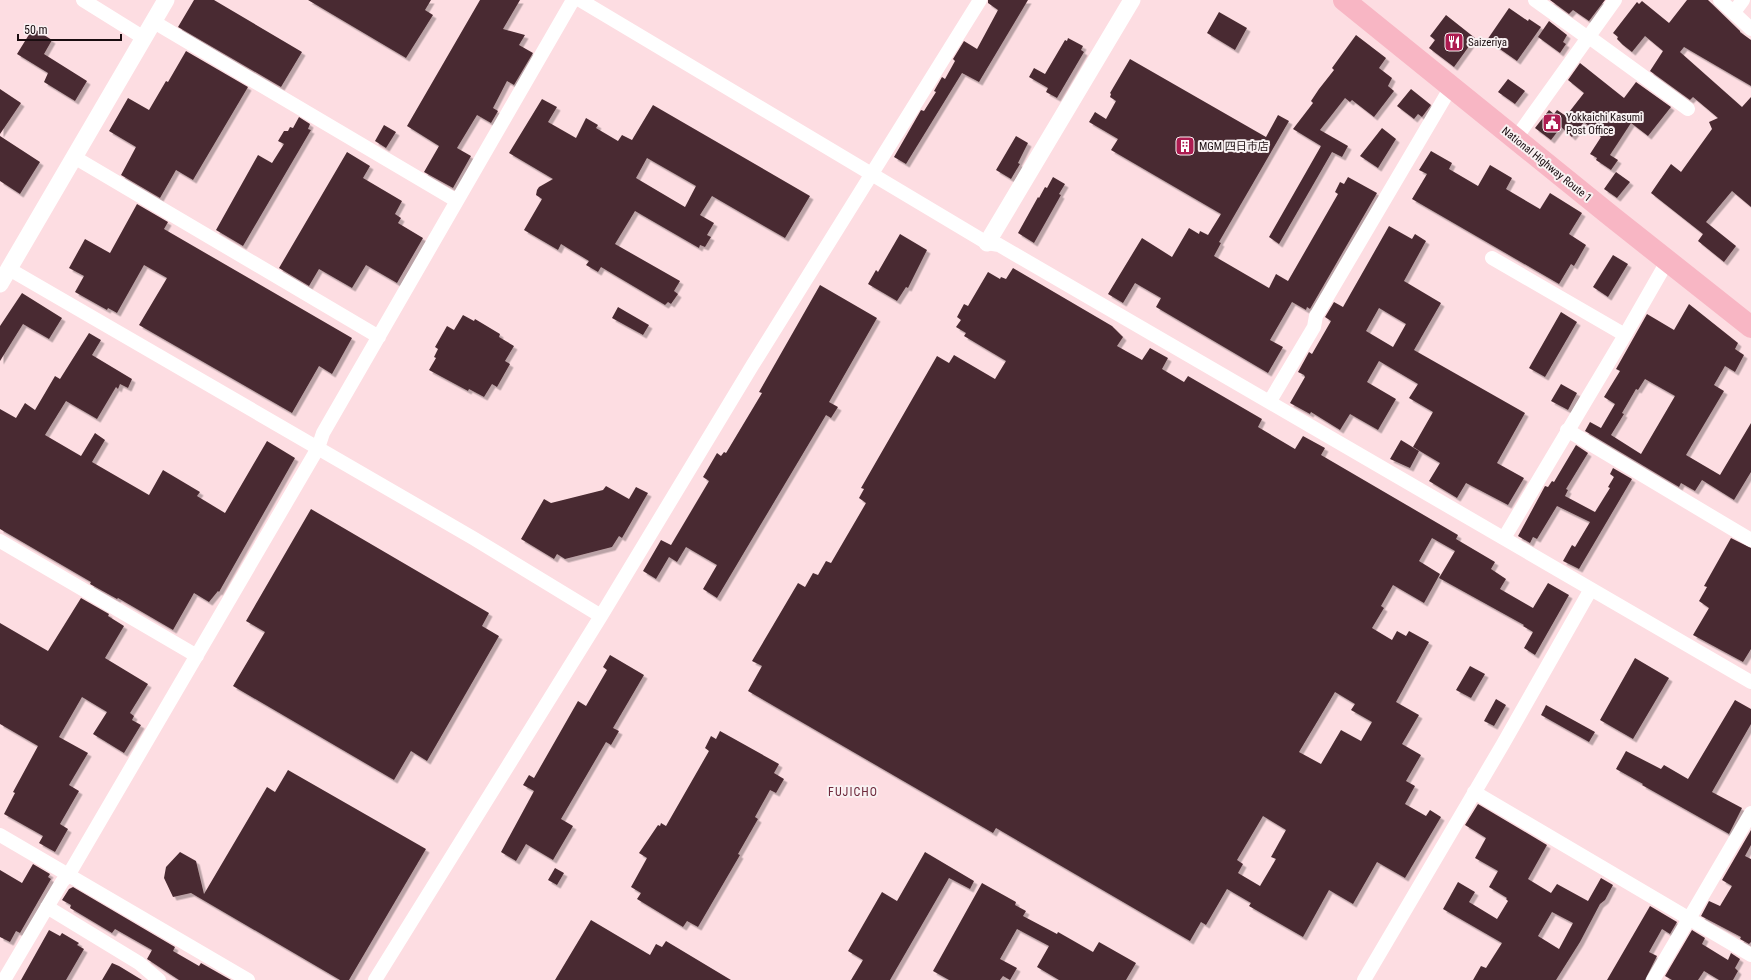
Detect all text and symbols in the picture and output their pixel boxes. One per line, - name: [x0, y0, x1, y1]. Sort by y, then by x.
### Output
- scale bar: [18, 16, 121, 42]
- text: 50 m: [24, 23, 48, 37]
- restaurant icon: Saizeriya: [1443, 31, 1465, 53]
- place label: Saizeriya: [1468, 36, 1507, 49]
- place label: Yokkaichi Kasumi Post Office: [1566, 111, 1643, 137]
- public building icon: Yokkaichi Kasumi Post Office: [1541, 112, 1563, 134]
- street label: National Highway Route 1: [1499, 124, 1594, 205]
- building icon: MGM 四日市店: [1174, 135, 1196, 157]
- place label: MGM 四日市店: [1199, 140, 1269, 153]
- district label: FUJICHO: [828, 785, 878, 799]

